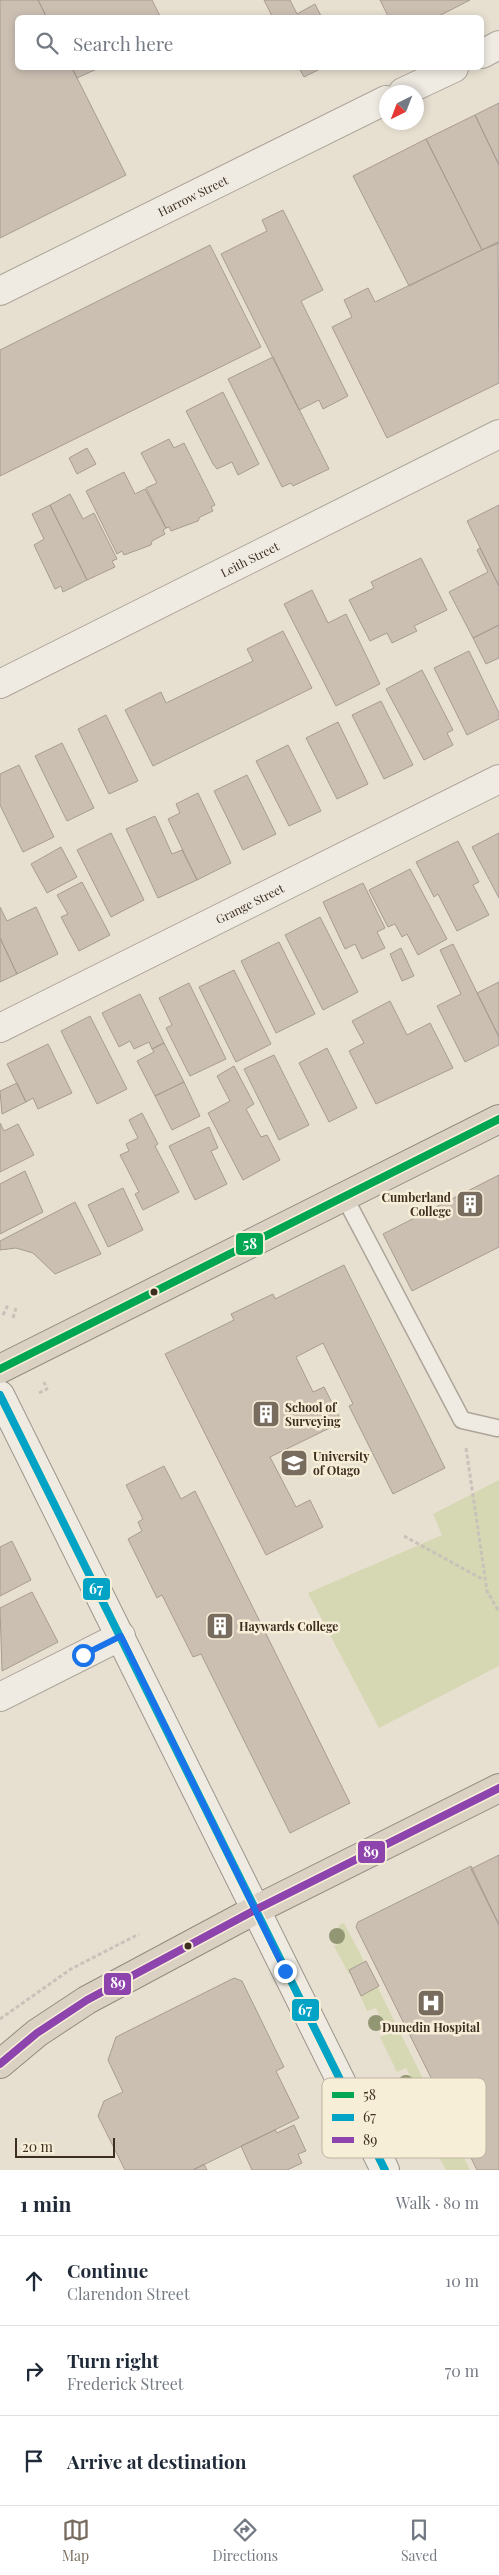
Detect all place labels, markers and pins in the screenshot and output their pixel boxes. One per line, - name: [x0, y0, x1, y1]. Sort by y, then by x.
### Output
- place label: Cumberland College: [382, 1189, 451, 1219]
- building icon: Cumberland College: [455, 1189, 485, 1219]
- unlabelled marker: [149, 1287, 159, 1297]
- building icon: School of Surveying: [251, 1399, 281, 1429]
- place label: School of Surveying: [285, 1399, 341, 1429]
- school or university icon: University of Otago: [279, 1448, 309, 1478]
- place label: University of Otago: [313, 1448, 370, 1478]
- building icon: Haywards College: [205, 1611, 235, 1641]
- place label: Haywards College: [239, 1618, 338, 1634]
- unlabelled marker: [183, 1941, 193, 1951]
- hospital icon: Dunedin Hospital: [416, 1988, 446, 2018]
- place label: Dunedin Hospital: [382, 2019, 480, 2035]

